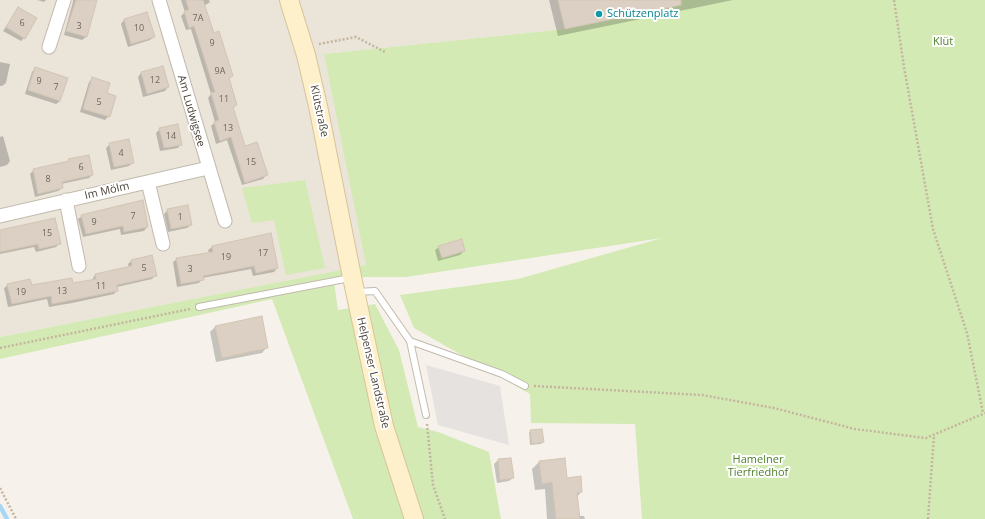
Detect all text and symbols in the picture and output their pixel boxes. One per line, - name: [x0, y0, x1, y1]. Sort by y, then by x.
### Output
- place label: Schützenplatz: [607, 7, 678, 21]
- marker: Schützenplatz: [594, 9, 604, 19]
- house number: 7A: [193, 13, 203, 23]
- house number: 6: [19, 18, 25, 28]
- house number: 3: [76, 21, 82, 31]
- house number: 10: [134, 23, 144, 33]
- park label: Klüt: [933, 35, 953, 49]
- house number: 9: [209, 38, 215, 48]
- house number: 9A: [215, 66, 225, 76]
- street label: Am Ludwigsee: [174, 74, 208, 148]
- house number: 12: [150, 75, 160, 85]
- house number: 9: [36, 76, 42, 86]
- house number: 7: [53, 82, 59, 92]
- street label: Klütstraße: [307, 84, 331, 138]
- house number: 11: [219, 94, 229, 104]
- house number: 5: [96, 97, 102, 107]
- house number: 13: [223, 123, 233, 133]
- house number: 14: [166, 131, 176, 141]
- house number: 4: [118, 148, 124, 158]
- house number: 15: [246, 157, 256, 167]
- house number: 6: [78, 162, 84, 172]
- house number: 8: [45, 174, 51, 184]
- street label: Im Mölm: [83, 179, 131, 203]
- house number: 7: [130, 211, 136, 221]
- house number: 1: [177, 212, 183, 222]
- house number: 9: [91, 217, 97, 227]
- house number: 15: [42, 228, 52, 238]
- house number: 17: [258, 248, 268, 258]
- house number: 19: [221, 252, 231, 262]
- house number: 5: [141, 263, 147, 273]
- house number: 3: [187, 264, 193, 274]
- house number: 11: [96, 281, 106, 291]
- house number: 13: [57, 286, 67, 296]
- house number: 19: [16, 287, 26, 297]
- street label: Helpenser Landstraße: [354, 316, 392, 430]
- park label: Hamelner Tierfriedhof: [728, 453, 788, 479]

